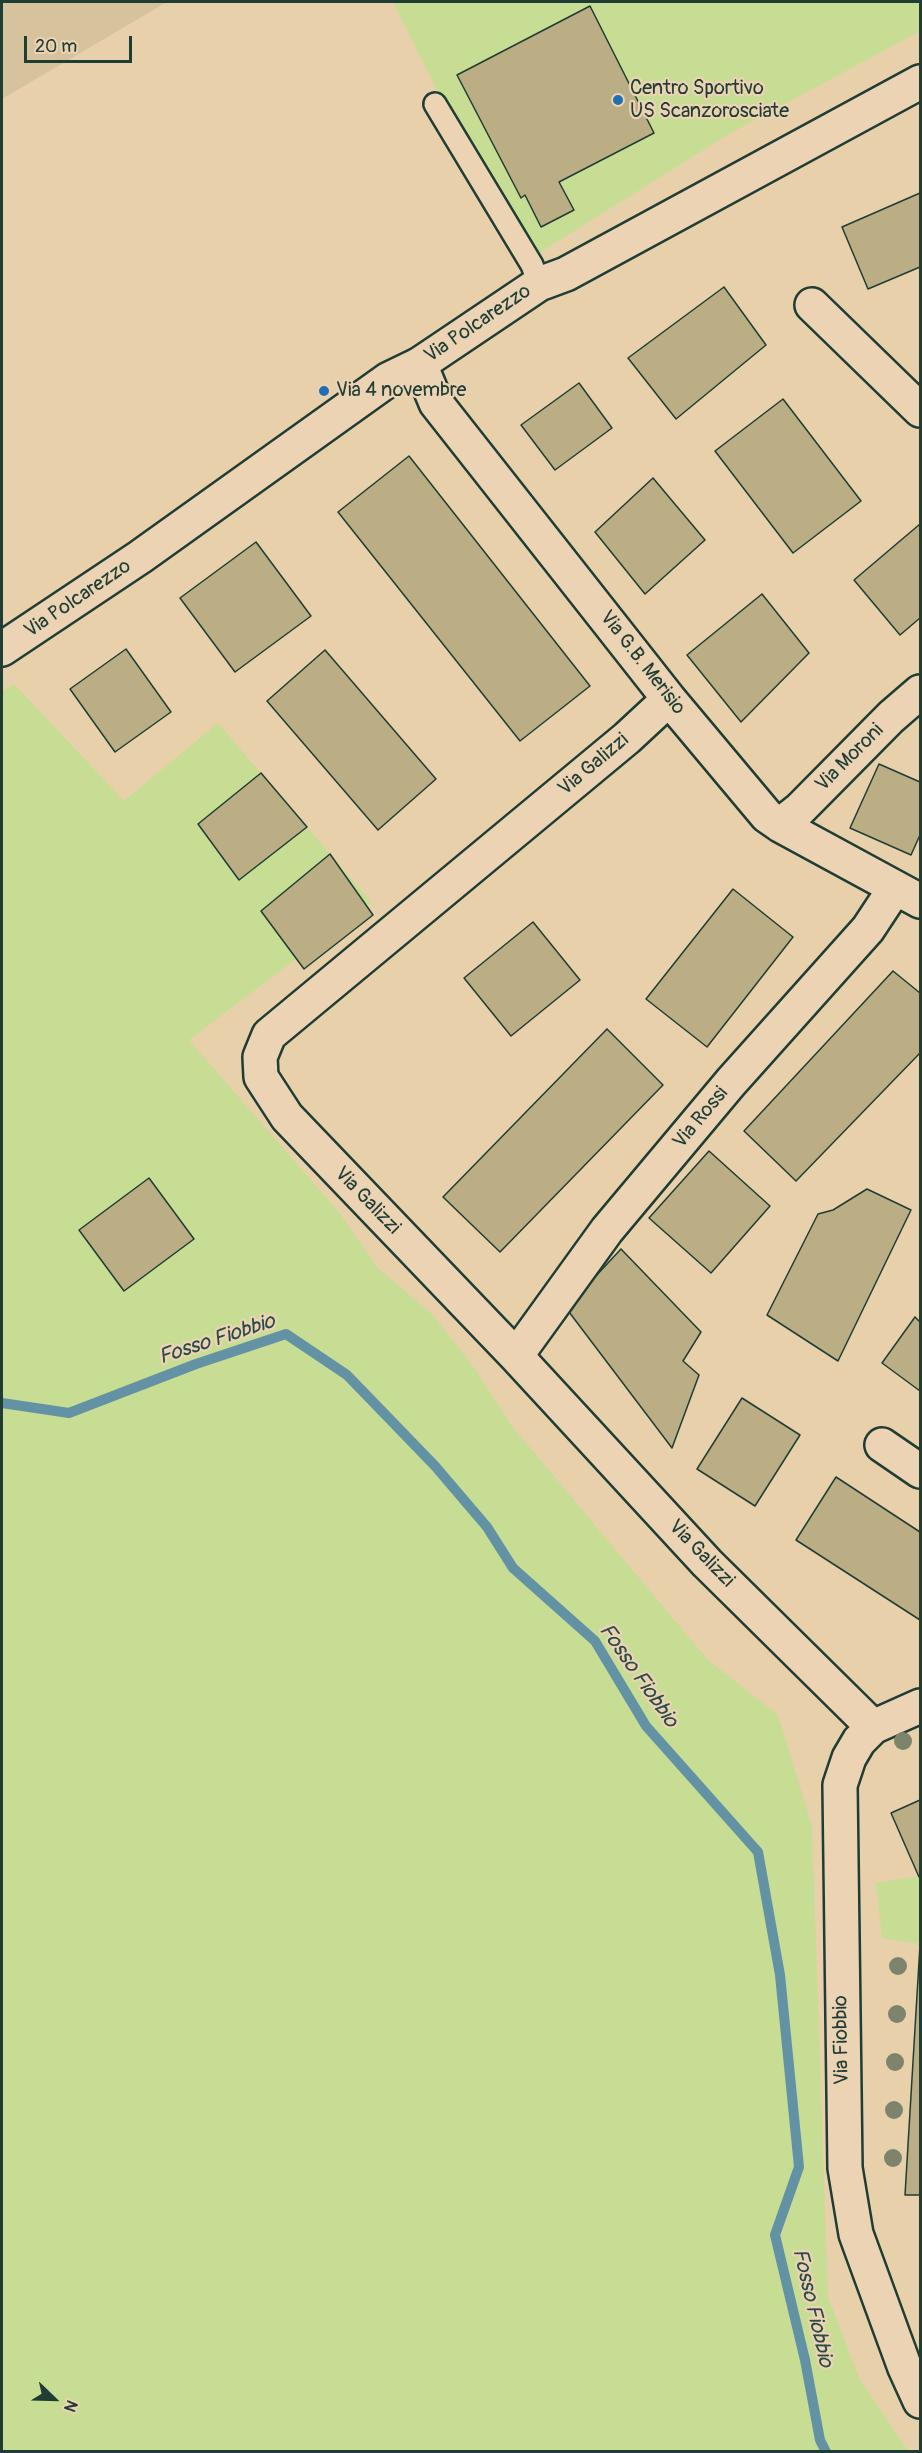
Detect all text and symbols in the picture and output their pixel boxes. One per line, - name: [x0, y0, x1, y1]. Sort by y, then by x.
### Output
- scale bar: [27, 24, 135, 62]
- text: 20 m: [35, 35, 77, 58]
- place label: Centro Sportivo US Scanzorosciate: [630, 77, 789, 124]
- marker: Centro Sportivo US Scanzorosciate: [611, 93, 625, 107]
- street label: Via Polcarezzo: [420, 280, 536, 368]
- place label: Via 4 novembre: [336, 379, 466, 403]
- marker: Via 4 novembre: [317, 384, 331, 398]
- street label: Via Polcarezzo: [20, 555, 136, 643]
- street label: Via G.B. Merisio: [594, 606, 690, 720]
- street label: Via Moroni: [811, 719, 889, 797]
- street label: Via Galizzi: [554, 729, 634, 801]
- street label: Via Rossi: [668, 1082, 734, 1154]
- street label: Via Galizzi: [329, 1162, 405, 1240]
- water label: Fosso Fiobbio: [156, 1309, 278, 1371]
- street label: Via Galizzi: [663, 1515, 739, 1593]
- water label: Fosso Fiobbio: [593, 1619, 683, 1733]
- street label: Via Fiobbio: [829, 1995, 855, 2085]
- water label: Fosso Fiobbio: [786, 2246, 838, 2370]
- north arrow: [24, 2369, 84, 2429]
- text: N: [59, 2397, 82, 2415]

